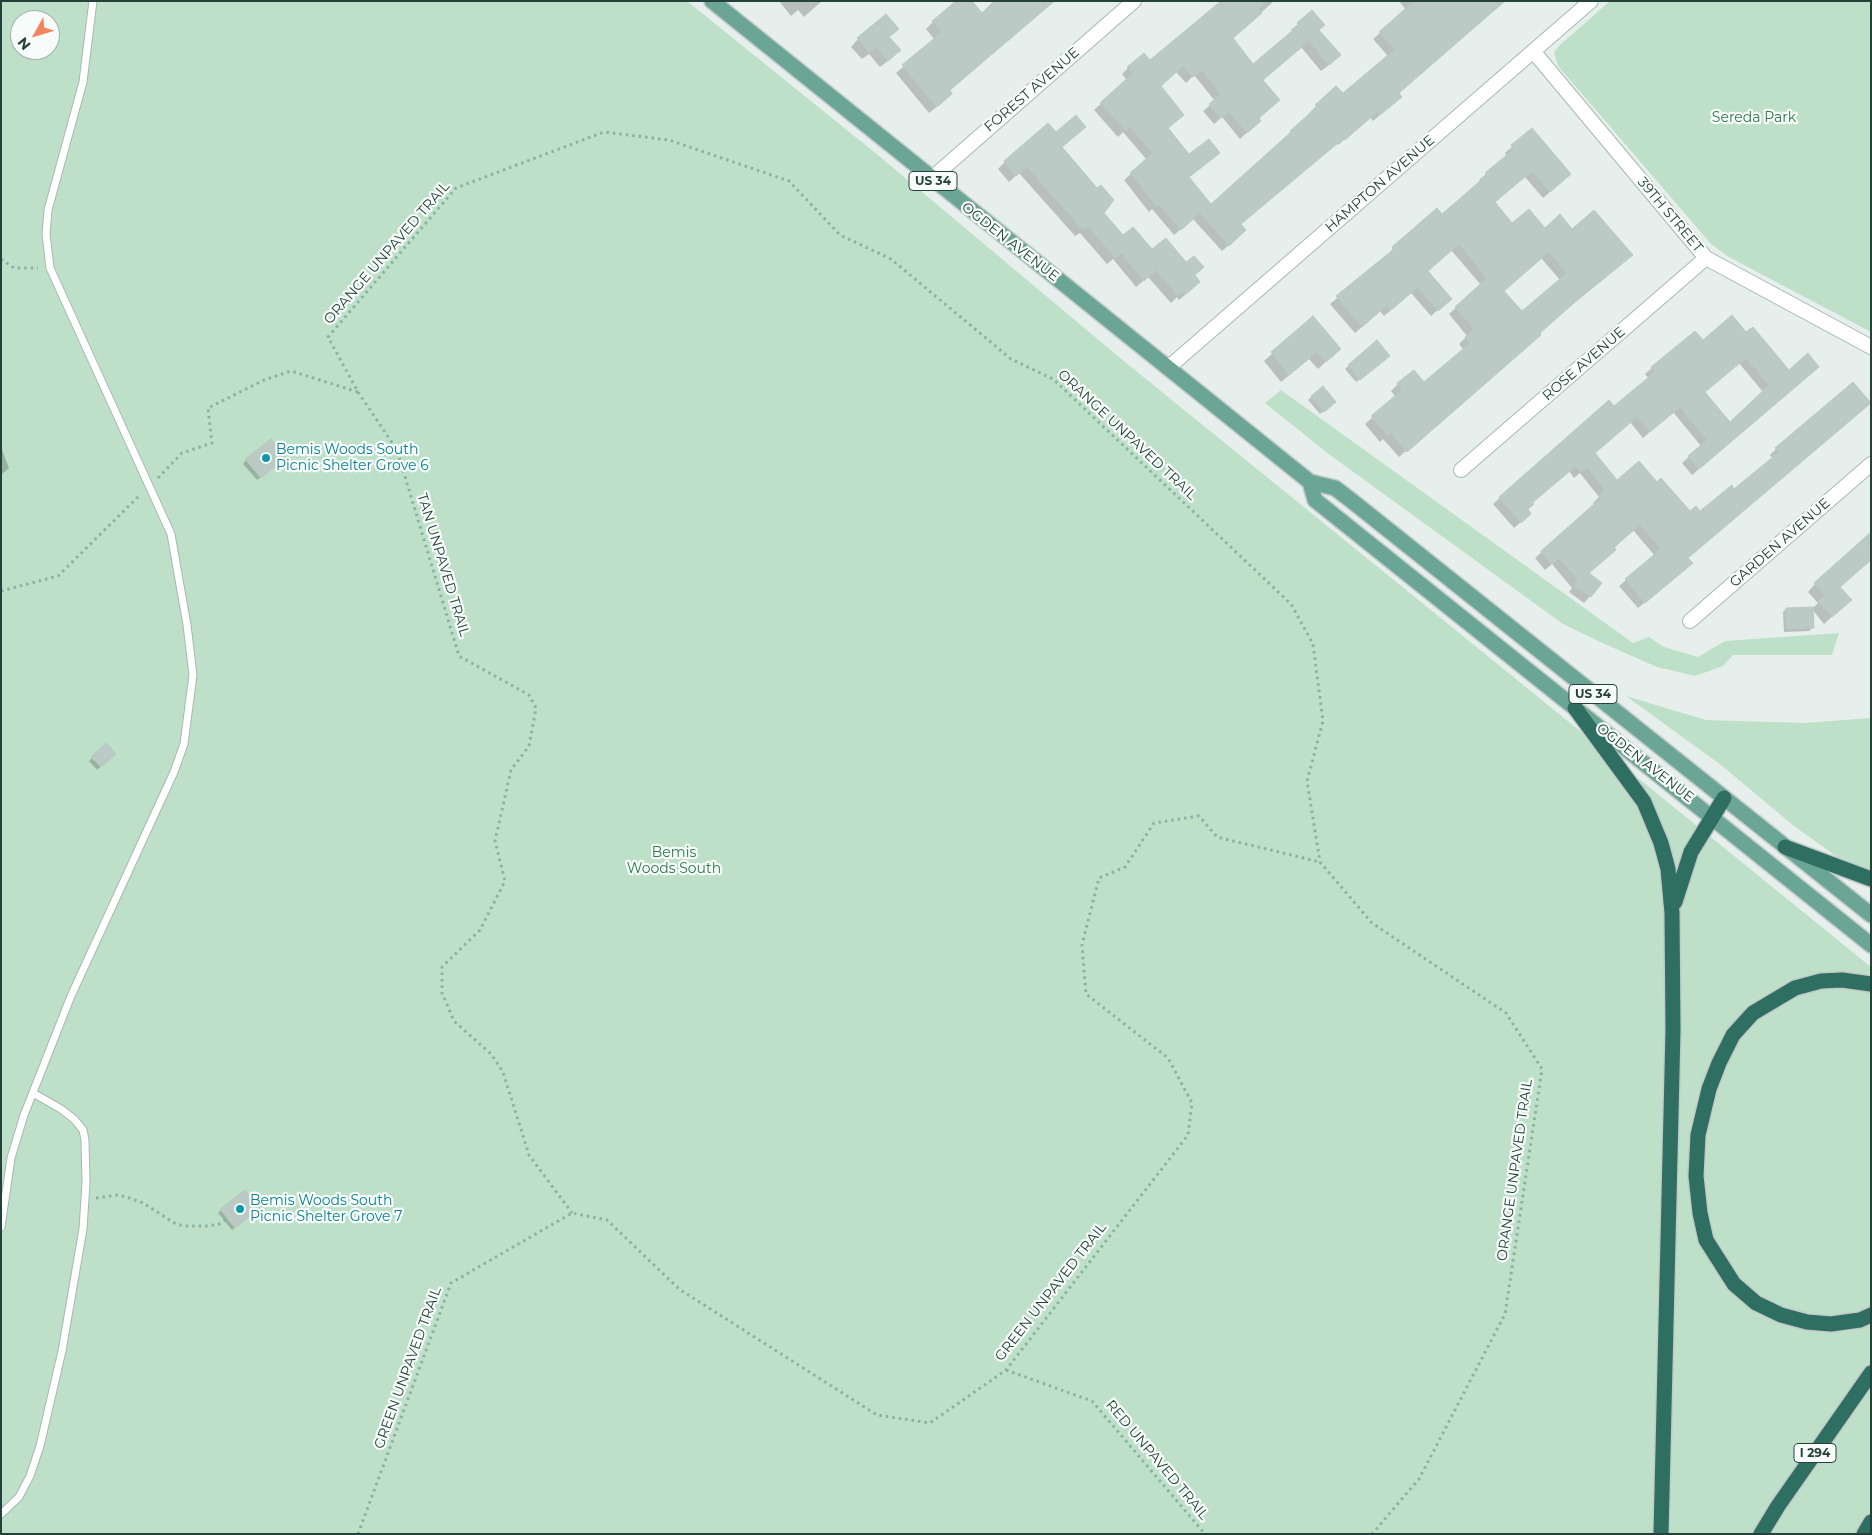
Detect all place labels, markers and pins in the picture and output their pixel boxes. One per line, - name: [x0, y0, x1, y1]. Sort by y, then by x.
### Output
- place label: Bemis Woods South Picnic Shelter Grove 6: [276, 442, 429, 474]
- marker: Bemis Woods South Picnic Shelter Grove 6: [260, 452, 272, 464]
- place label: Bemis Woods South Picnic Shelter Grove 7: [250, 1193, 402, 1226]
- marker: Bemis Woods South Picnic Shelter Grove 7: [234, 1203, 246, 1215]

